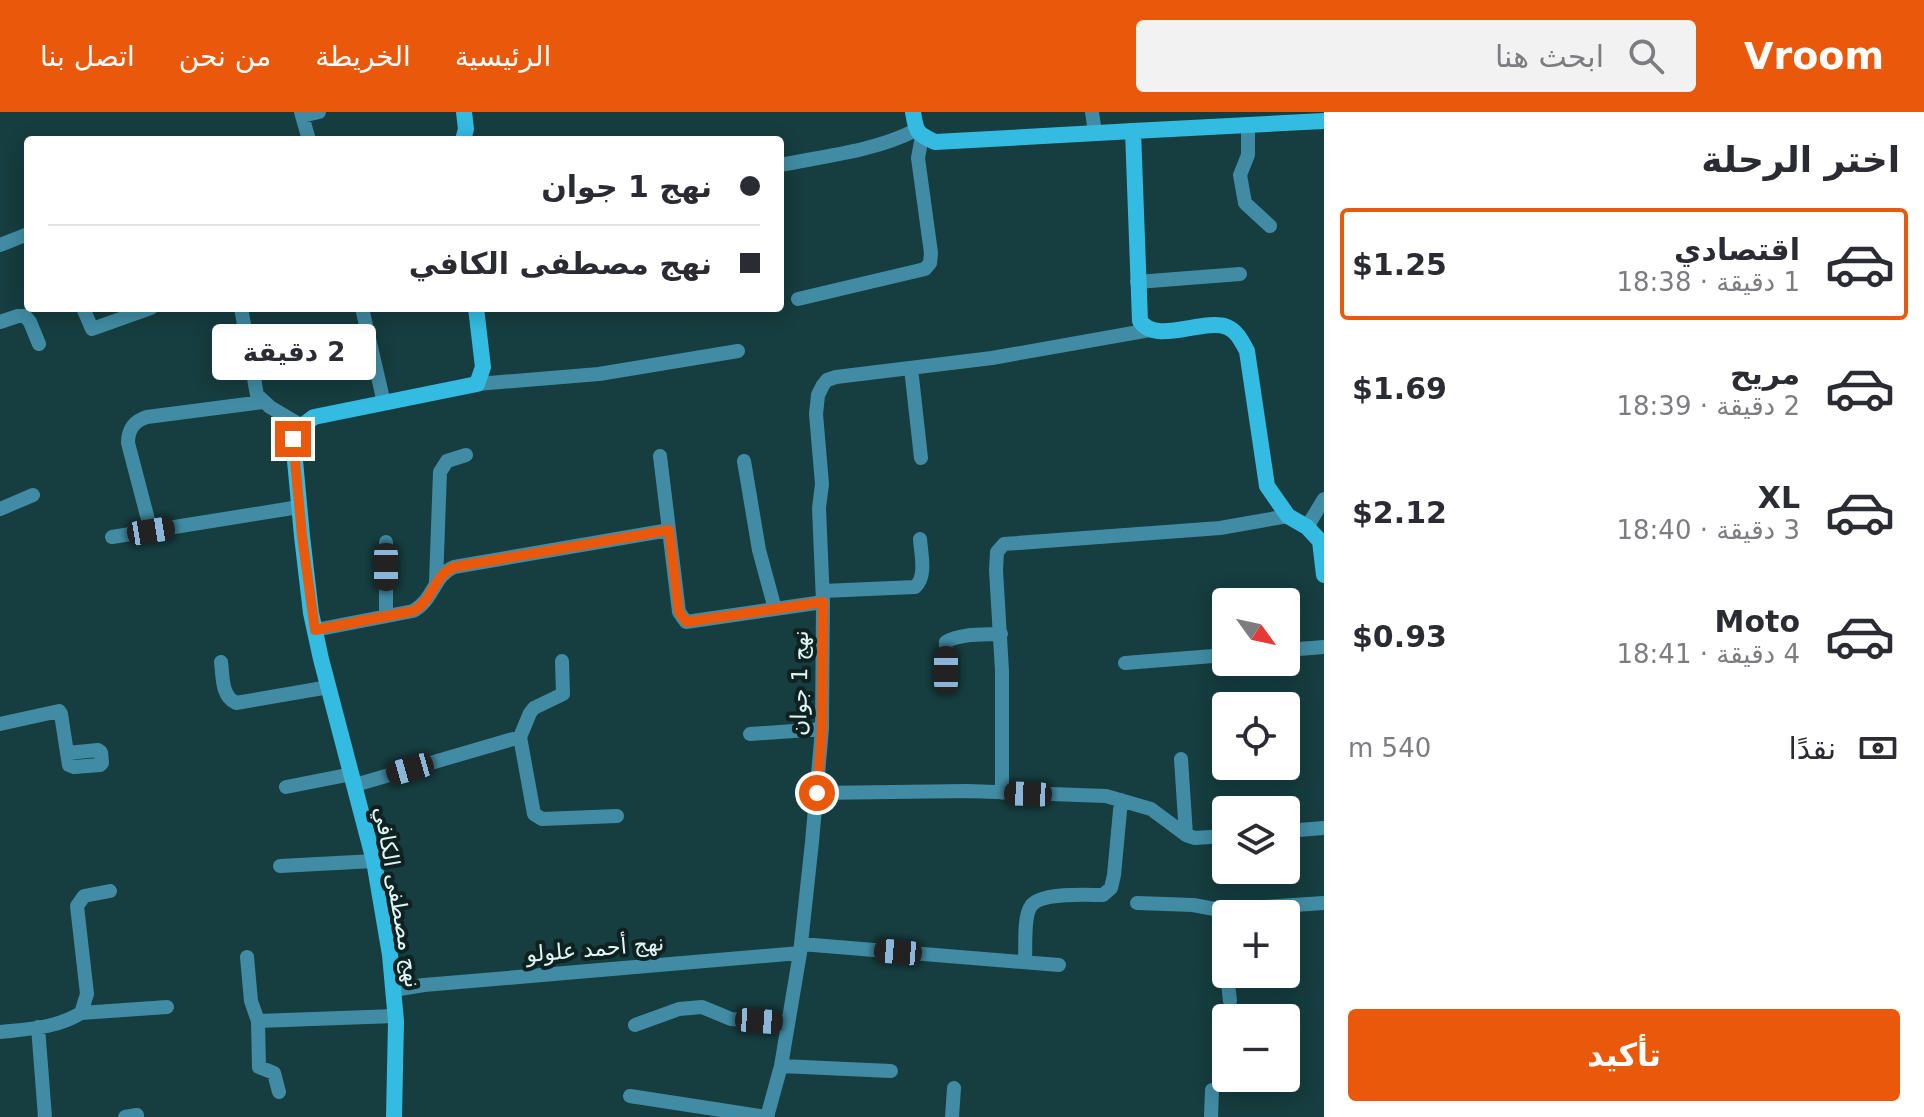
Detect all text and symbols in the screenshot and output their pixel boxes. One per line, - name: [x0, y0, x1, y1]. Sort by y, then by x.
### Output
- search box: [1136, 20, 1696, 92]
- icon: search: [1624, 34, 1668, 78]
- text: Vroom: [1744, 34, 1884, 78]
- text: ابحث هنا: [1495, 39, 1604, 74]
- text: اتصل بنا: [40, 40, 135, 73]
- text: من نحن: [179, 40, 271, 73]
- text: الخريطة: [315, 40, 411, 73]
- text: الرئيسية: [455, 40, 551, 73]
- text: اختر الرحلة: [1701, 139, 1900, 180]
- text: نهج 1 جوان: [541, 169, 712, 204]
- icon: car: [1824, 228, 1896, 300]
- text: اقتصادي: [1674, 232, 1800, 267]
- text: نهج مصطفى الكافي: [409, 246, 712, 281]
- text: $1.25: [1352, 247, 1447, 282]
- text: 1 دقيقة · 18:38: [1617, 267, 1800, 297]
- callout: 2 دقيقة: [211, 323, 375, 379]
- text: 2 دقيقة: [243, 337, 345, 367]
- icon: car: [1824, 352, 1896, 424]
- text: مريح: [1730, 356, 1800, 391]
- text: $1.69: [1352, 371, 1447, 406]
- text: 2 دقيقة · 18:39: [1617, 391, 1800, 421]
- route end: [275, 421, 311, 457]
- icon: car: [1824, 476, 1896, 548]
- text: XL: [1758, 480, 1800, 515]
- text: $2.12: [1352, 495, 1447, 530]
- car: [125, 515, 177, 547]
- text: 3 دقيقة · 18:40: [1617, 515, 1800, 545]
- car: [374, 543, 398, 591]
- north arrow: [1212, 588, 1300, 676]
- map controls: [1212, 588, 1300, 1092]
- icon: car: [1824, 600, 1896, 672]
- text: Moto: [1715, 604, 1800, 639]
- text: $0.93: [1352, 619, 1447, 654]
- street label: نهج 1 جوان: [786, 630, 813, 736]
- text: 4 دقيقة · 18:41: [1617, 639, 1800, 669]
- car: [934, 646, 958, 694]
- button: locate: [1212, 692, 1300, 780]
- icon: cash: [1856, 726, 1900, 770]
- text: نقدًا: [1788, 731, 1836, 766]
- text: 540 m: [1348, 733, 1431, 763]
- car: [384, 751, 436, 787]
- route start: [799, 775, 835, 811]
- car: [1004, 781, 1052, 807]
- button: layers: [1212, 796, 1300, 884]
- street label: نهج مصطفى الكافي: [368, 805, 426, 990]
- button: +: [1212, 900, 1300, 988]
- street label: نهج أحمد علولو: [524, 928, 665, 967]
- car: [873, 938, 923, 966]
- button: −: [1212, 1004, 1300, 1092]
- car: [734, 1007, 784, 1035]
- button: تأكيد: [1348, 1009, 1900, 1101]

